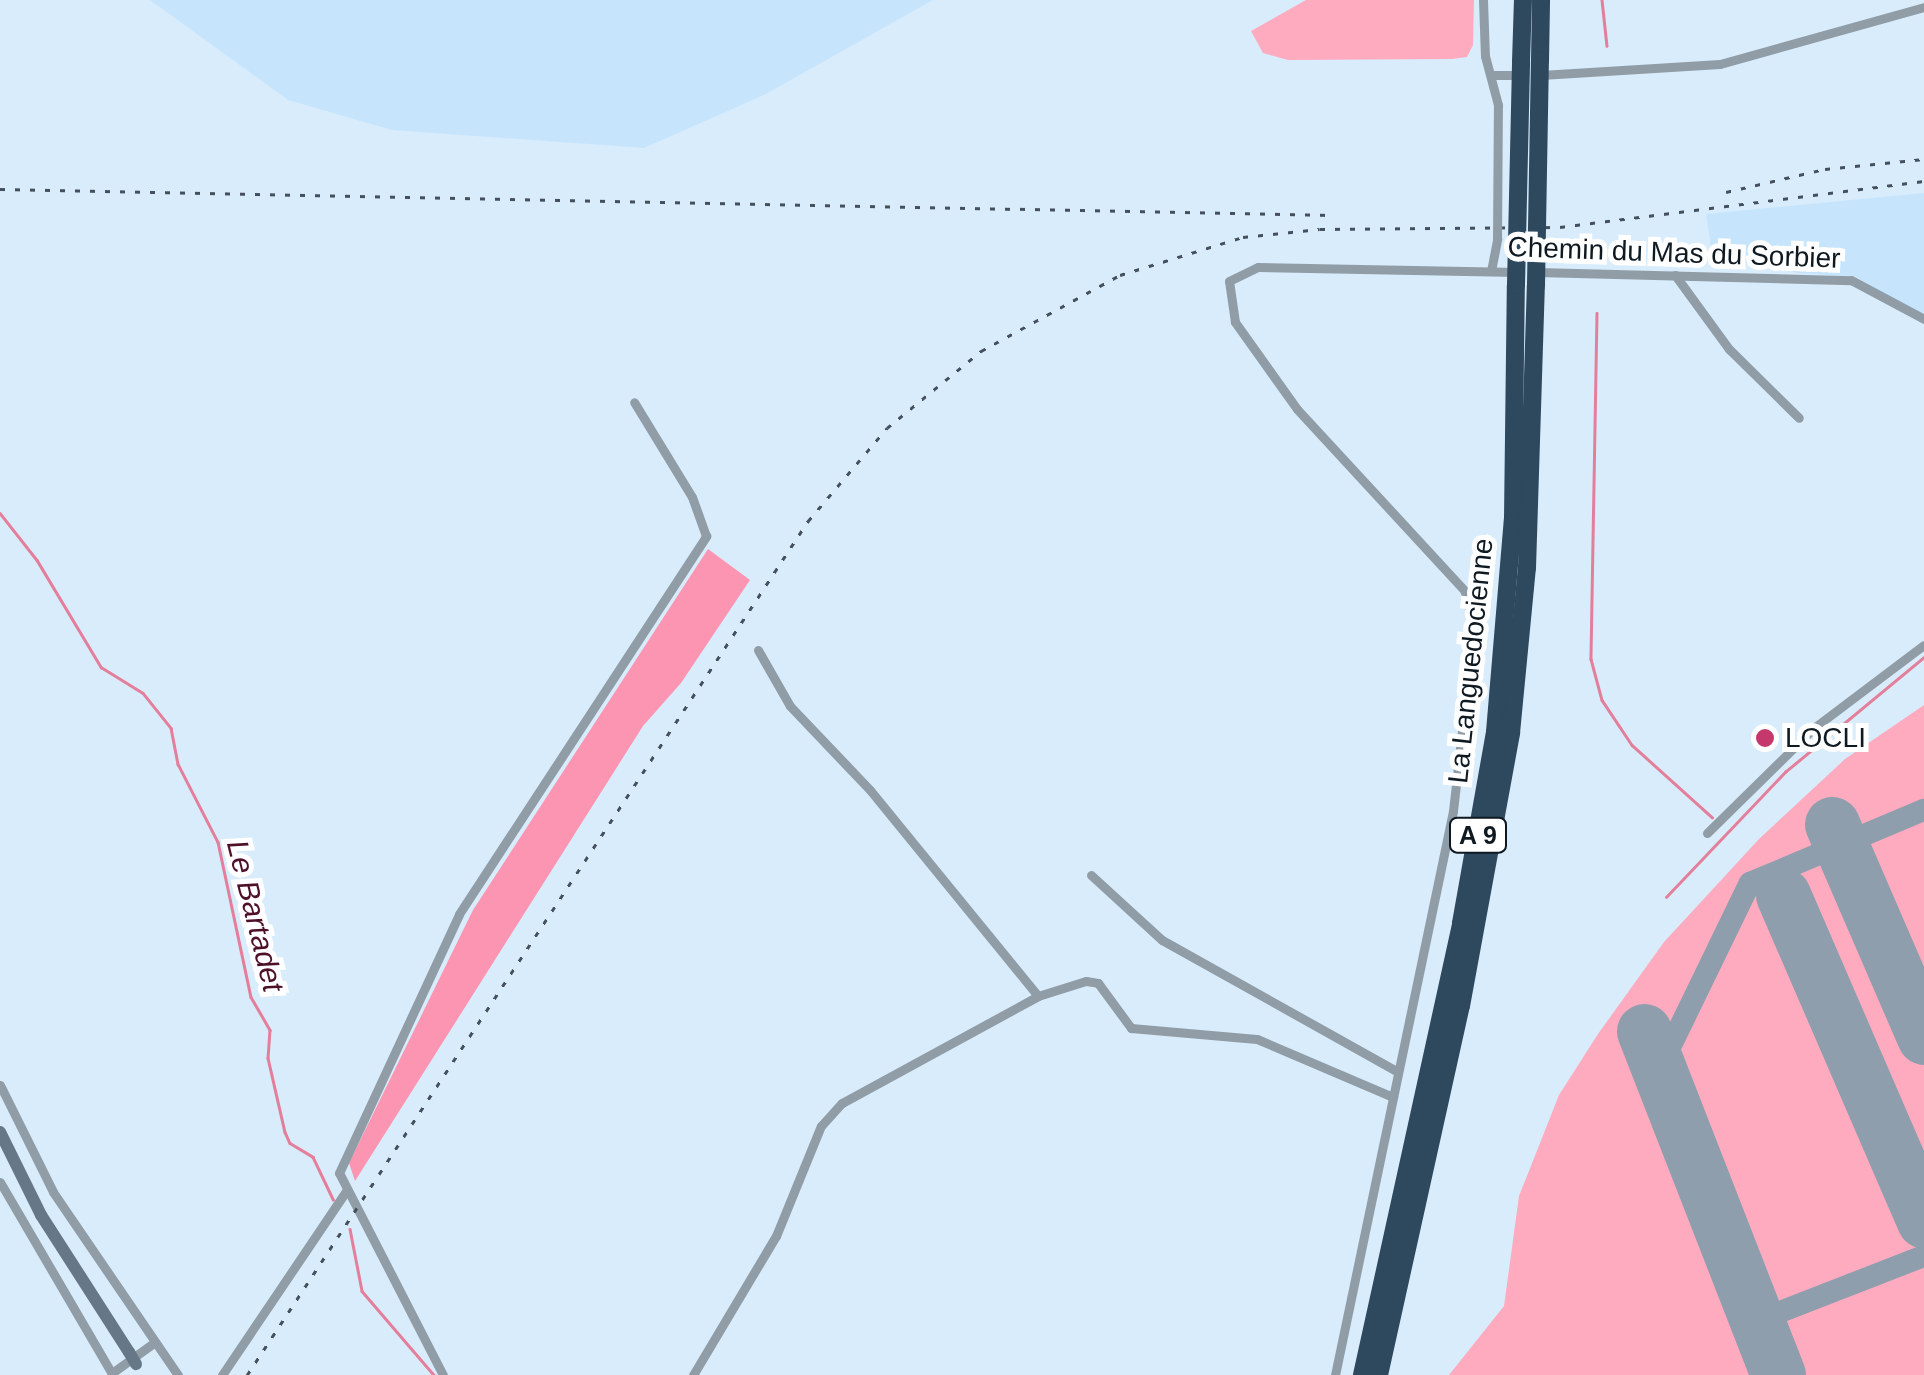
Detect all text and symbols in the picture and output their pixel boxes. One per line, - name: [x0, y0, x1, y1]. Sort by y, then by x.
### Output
- street label: Chemin du Mas du Sorbier: [1507, 230, 1841, 276]
- street label: La Languedocienne: [1441, 537, 1501, 785]
- place label: LOCLI: [1785, 721, 1866, 755]
- marker: LOCLI: [1754, 727, 1776, 749]
- road number: A 9: [1448, 815, 1508, 855]
- water label: Le Bartadet: [219, 836, 291, 996]

